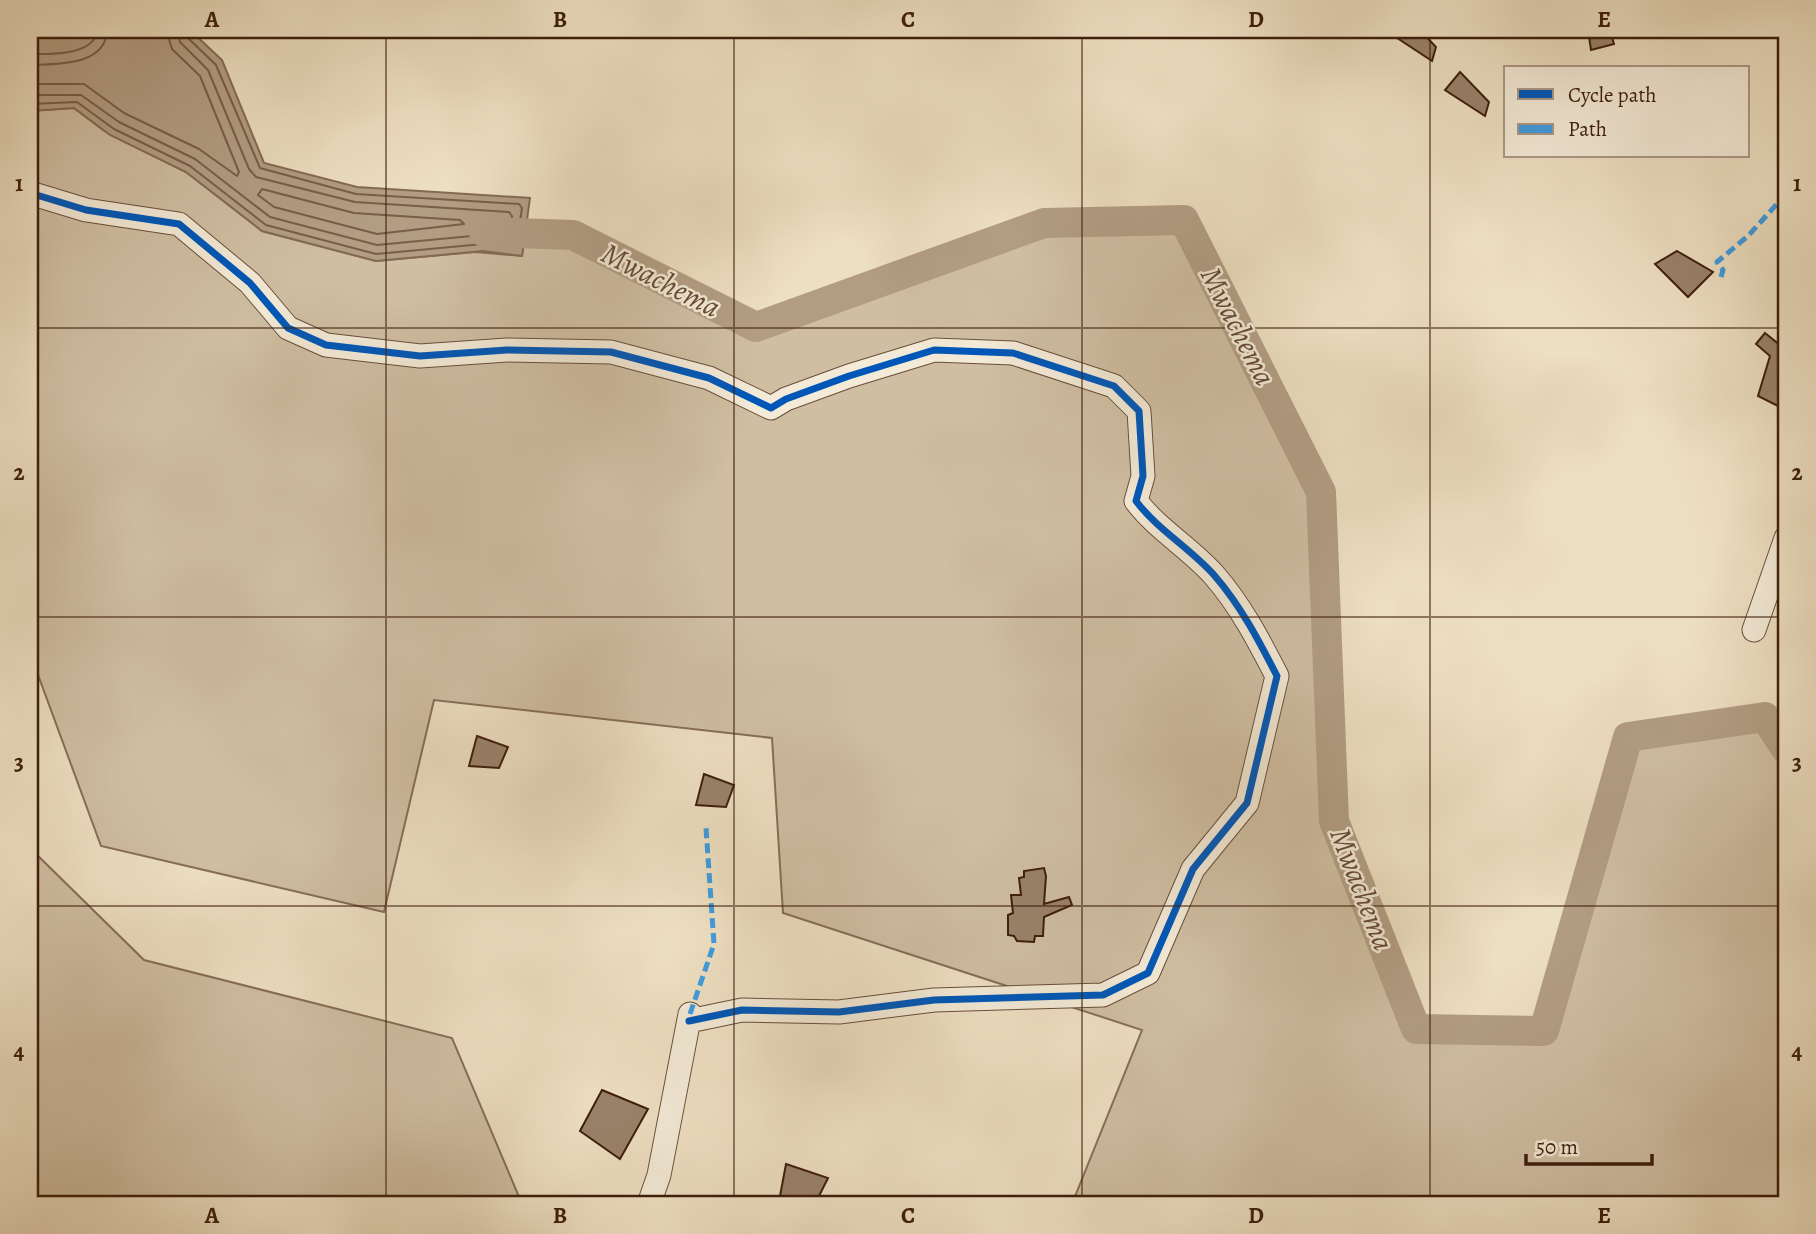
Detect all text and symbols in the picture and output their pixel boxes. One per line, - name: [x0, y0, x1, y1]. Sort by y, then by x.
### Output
- text: A: [204, 4, 220, 35]
- text: B: [553, 4, 567, 35]
- text: C: [901, 4, 915, 35]
- text: D: [1248, 4, 1264, 35]
- text: E: [1597, 4, 1611, 35]
- legend: [1504, 66, 1750, 158]
- text: Cycle path: [1568, 81, 1657, 109]
- text: Path: [1568, 115, 1607, 143]
- text: 1: [15, 168, 23, 199]
- text: 1: [1793, 168, 1801, 199]
- water label: Mwachema: [595, 233, 727, 327]
- water label: Mwachema: [1191, 260, 1285, 392]
- text: 2: [13, 457, 25, 488]
- text: 2: [1791, 457, 1803, 488]
- text: 3: [14, 747, 24, 778]
- text: 3: [1792, 747, 1802, 778]
- water label: Mwachema: [1320, 822, 1404, 956]
- text: 4: [14, 1036, 25, 1067]
- text: 4: [1792, 1036, 1803, 1067]
- scale bar: [1526, 1122, 1652, 1166]
- text: 50 m: [1536, 1133, 1578, 1161]
- text: A: [204, 1200, 220, 1231]
- text: B: [553, 1200, 567, 1231]
- text: C: [901, 1200, 915, 1231]
- text: D: [1248, 1200, 1264, 1231]
- text: E: [1597, 1200, 1611, 1231]

